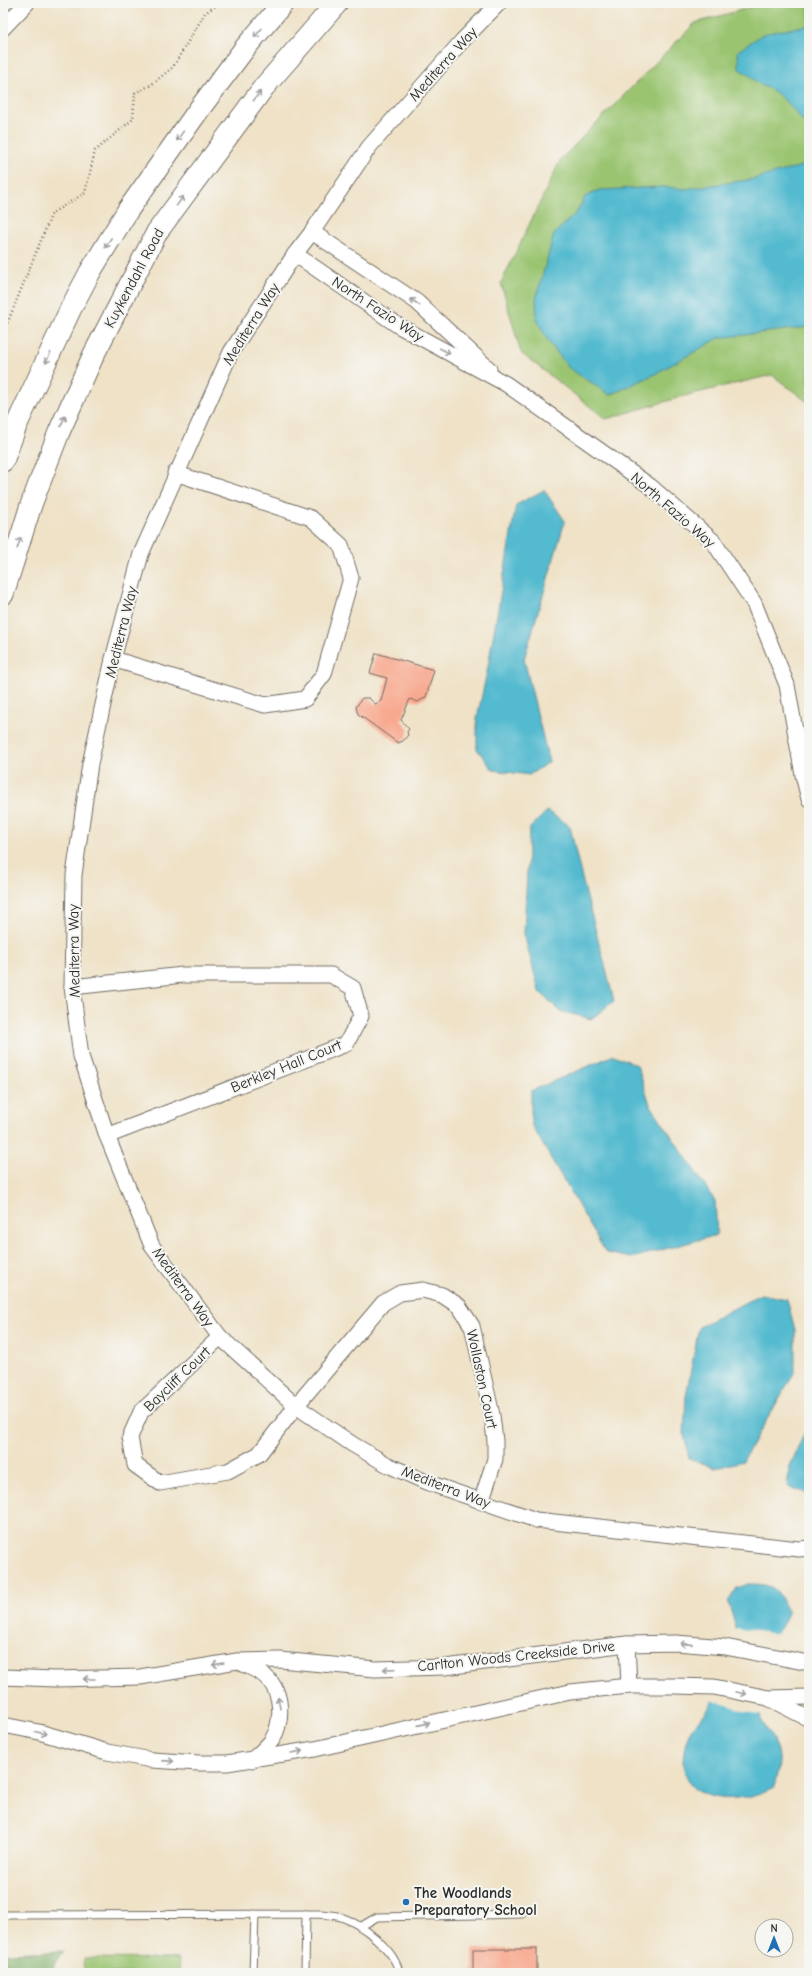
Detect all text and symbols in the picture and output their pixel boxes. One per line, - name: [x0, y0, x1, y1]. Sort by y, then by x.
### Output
- street label: Mediterra Way: [405, 23, 481, 105]
- one-way arrow: [253, 27, 262, 38]
- one-way arrow: [253, 91, 261, 102]
- one-way arrow: [176, 131, 184, 142]
- one-way arrow: [176, 195, 184, 206]
- street label: Kuykendahl Road: [100, 225, 168, 331]
- one-way arrow: [104, 237, 112, 248]
- street label: North Fazio Way: [329, 273, 428, 346]
- street label: Mediterra Way: [219, 279, 284, 368]
- one-way arrow: [410, 297, 421, 306]
- one-way arrow: [439, 348, 451, 355]
- one-way arrow: [44, 352, 51, 364]
- one-way arrow: [60, 416, 67, 428]
- street label: North Fazio Way: [627, 468, 719, 552]
- one-way arrow: [16, 537, 23, 550]
- street label: Mediterra Way: [101, 584, 141, 680]
- street label: Mediterra Way: [64, 904, 84, 998]
- street label: Berkley Hall Court: [228, 1035, 345, 1096]
- street label: Mediterra Way: [148, 1244, 218, 1330]
- street label: Wollaston Court: [463, 1328, 501, 1431]
- street label: Baycliff Court: [140, 1342, 215, 1415]
- street label: Mediterra Way: [399, 1462, 493, 1512]
- street label: Carlton Woods Creekside Drive: [416, 1637, 616, 1675]
- one-way arrow: [680, 1640, 693, 1647]
- one-way arrow: [212, 1660, 225, 1668]
- one-way arrow: [383, 1665, 396, 1673]
- one-way arrow: [83, 1675, 96, 1683]
- one-way arrow: [734, 1689, 747, 1697]
- one-way arrow: [274, 1696, 282, 1709]
- one-way arrow: [417, 1720, 430, 1728]
- one-way arrow: [34, 1730, 47, 1737]
- one-way arrow: [290, 1748, 303, 1756]
- one-way arrow: [161, 1758, 174, 1765]
- place label: The Woodlands Preparatory School: [414, 1884, 537, 1919]
- marker: The Woodlands Preparatory School: [401, 1897, 411, 1907]
- north arrow: [754, 1918, 794, 1958]
- text: N: [770, 1922, 778, 1935]

